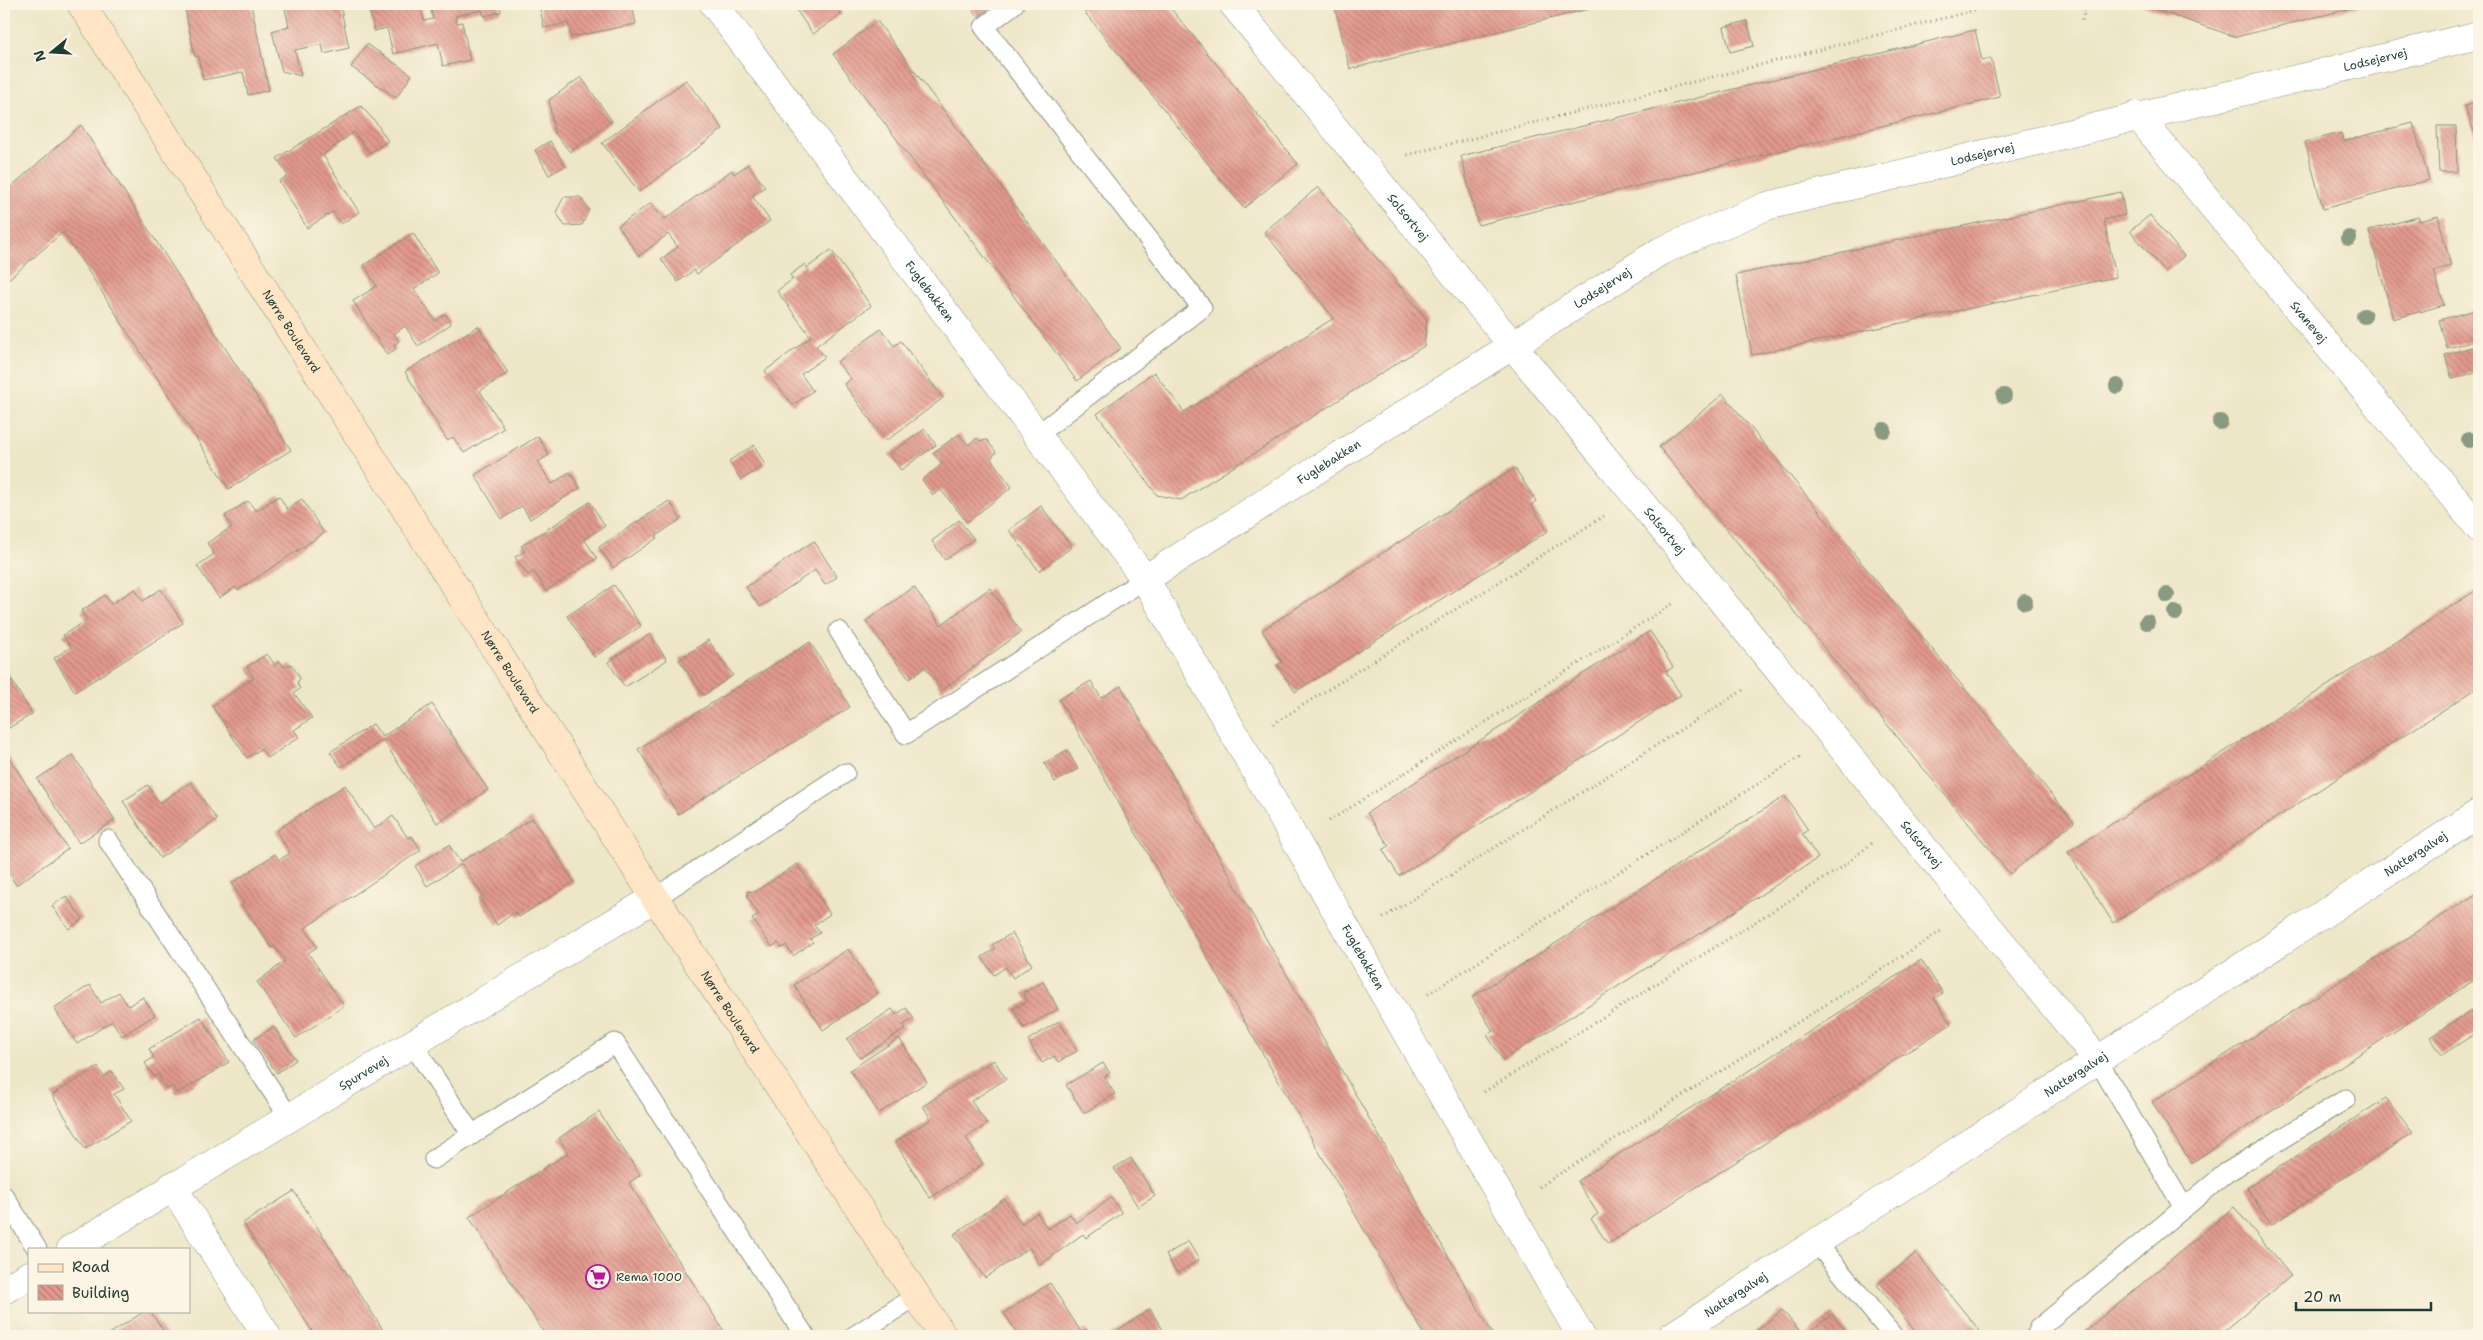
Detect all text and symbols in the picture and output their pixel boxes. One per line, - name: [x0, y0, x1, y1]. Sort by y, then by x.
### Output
- north arrow: [28, 28, 78, 78]
- street label: Lodsejervej: [2342, 45, 2409, 75]
- text: N: [29, 48, 50, 64]
- street label: Lodsejervej: [1949, 139, 2016, 170]
- street label: Solsortvej: [1384, 190, 1432, 245]
- street label: Fuglebakken: [901, 258, 957, 325]
- street label: Lodsejervej: [1571, 264, 1634, 312]
- street label: Nørre Boulevard: [259, 287, 324, 376]
- street label: Svanevej: [2287, 298, 2331, 346]
- street label: Fuglebakken: [1294, 436, 1364, 488]
- street label: Solsortvej: [1640, 504, 1689, 558]
- street label: Nørre Boulevard: [477, 628, 543, 717]
- street label: Solsortvej: [1897, 817, 1945, 871]
- street label: Nattergalvej: [2381, 828, 2450, 880]
- street label: Fuglebakken: [1338, 922, 1388, 993]
- street label: Nørre Boulevard: [697, 968, 763, 1057]
- street label: Nattergalvej: [2041, 1048, 2110, 1101]
- street label: Spurvevej: [336, 1052, 391, 1094]
- legend: [28, 1248, 190, 1312]
- text: Road: [72, 1257, 110, 1277]
- supermarket icon: Rema 1000: [585, 1264, 611, 1290]
- street label: Nattergalvej: [1701, 1268, 1770, 1321]
- place label: Rema 1000: [616, 1269, 682, 1285]
- scale bar: [2296, 1280, 2430, 1312]
- text: Building: [72, 1283, 129, 1303]
- text: 20 m: [2303, 1287, 2342, 1307]

